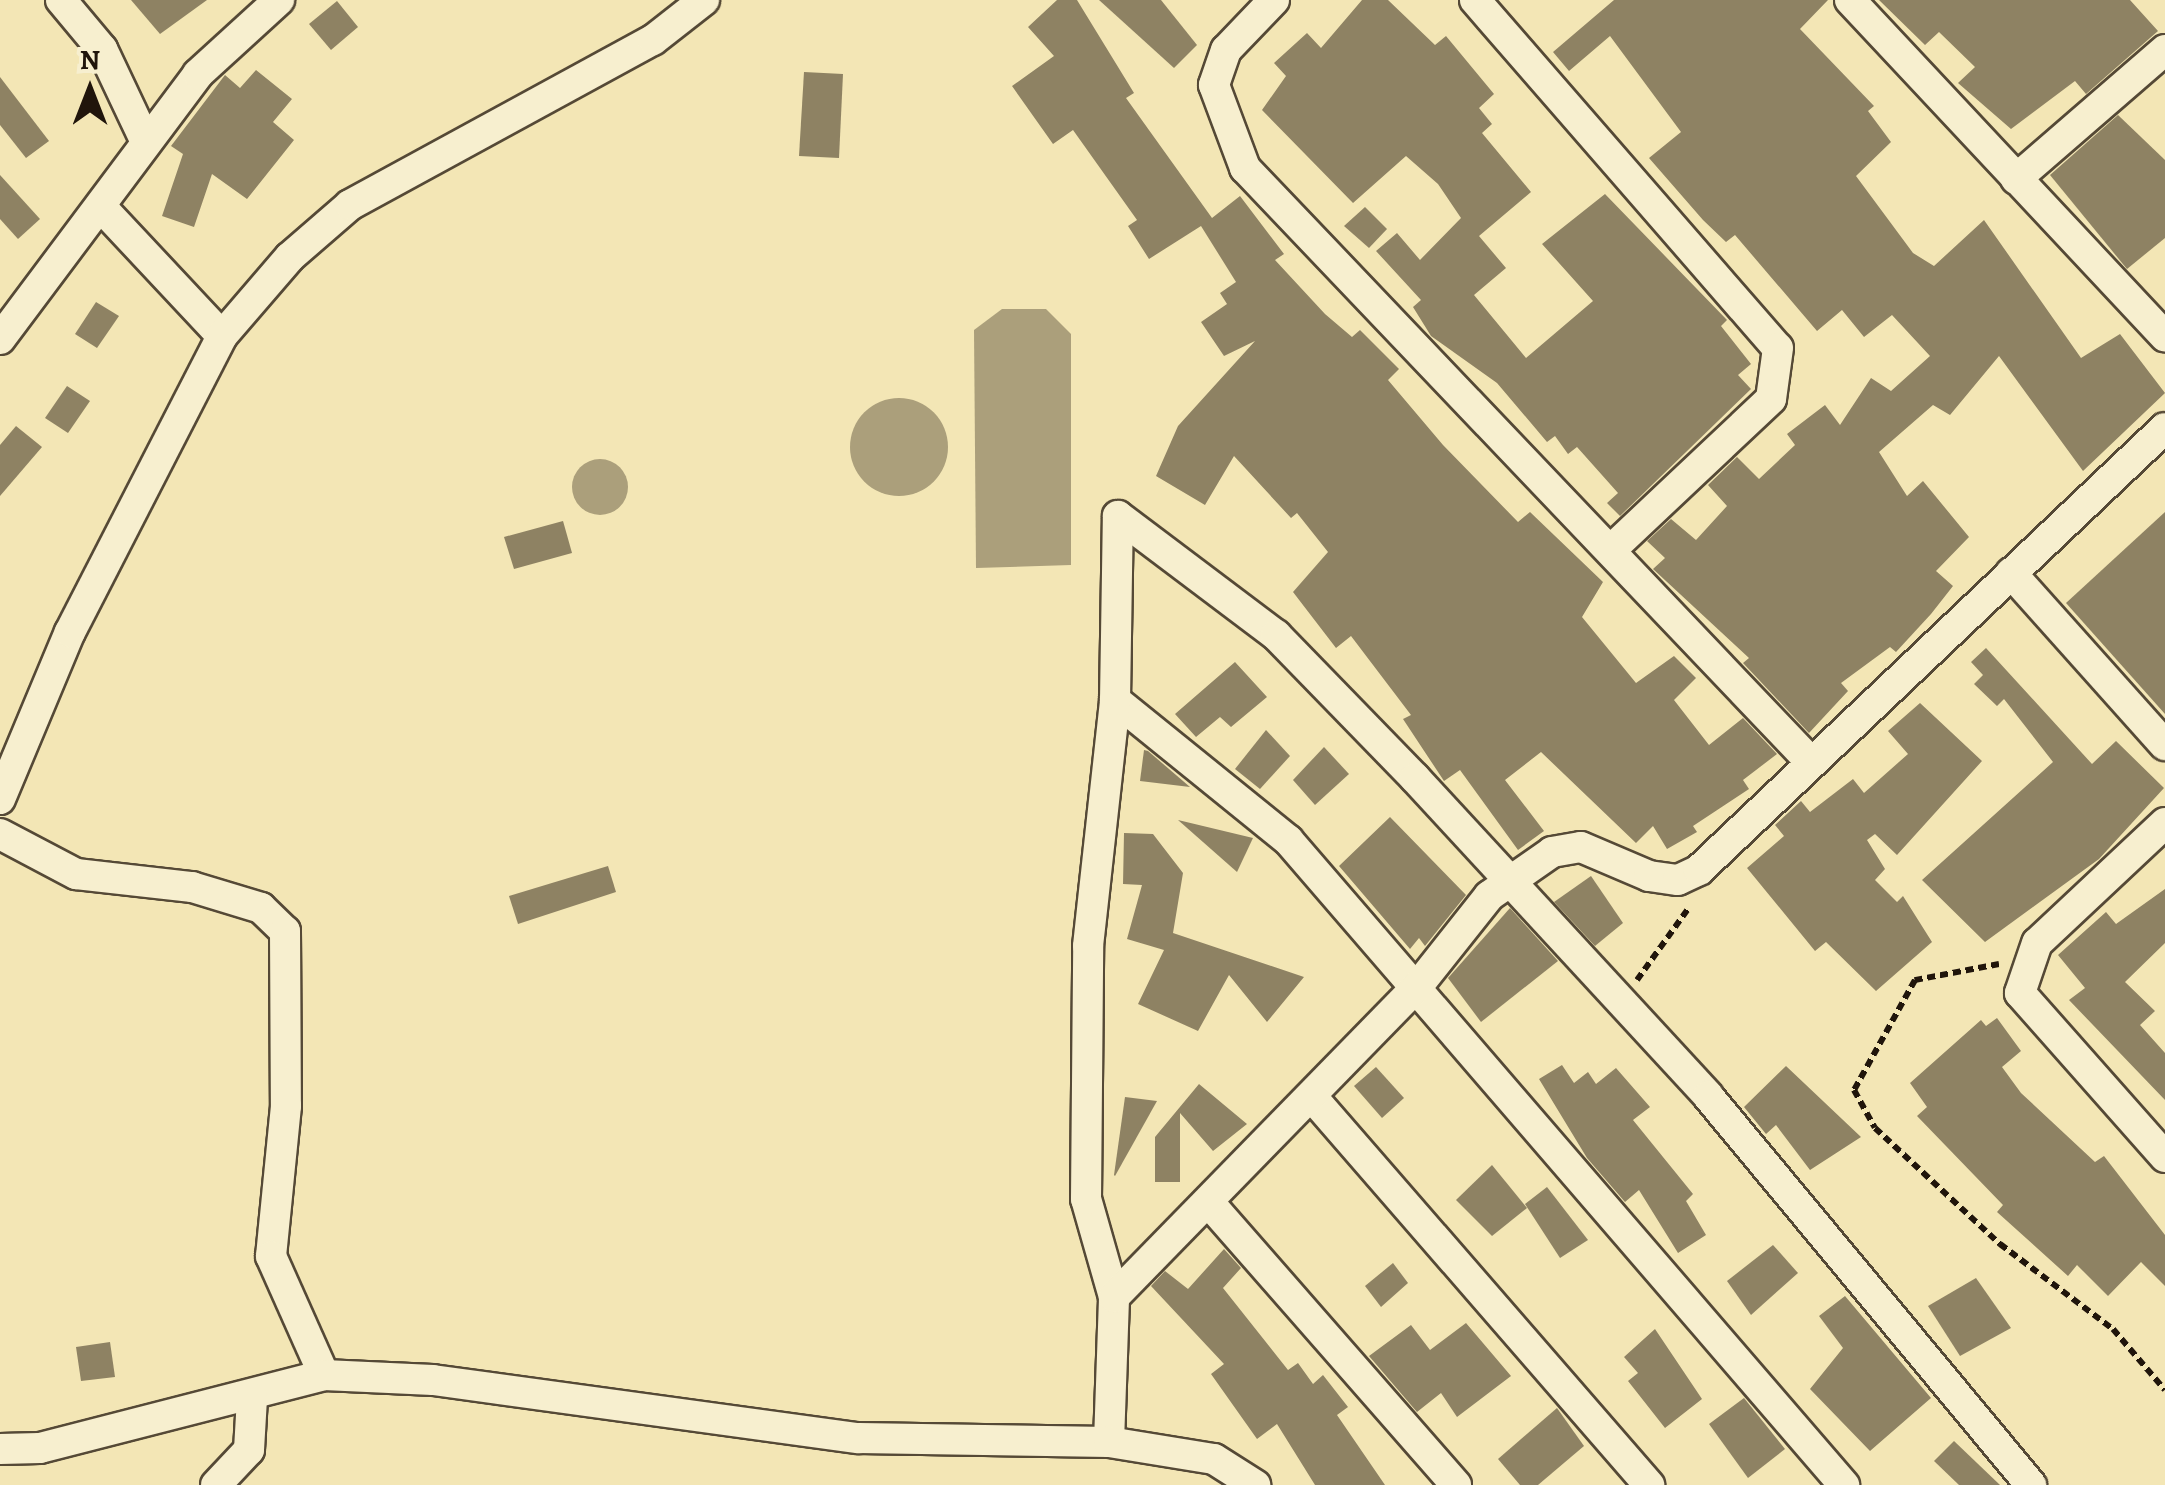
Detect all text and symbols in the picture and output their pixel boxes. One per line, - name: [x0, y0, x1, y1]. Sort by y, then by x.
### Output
- north arrow: [40, 40, 140, 140]
- text: N: [80, 41, 100, 79]

